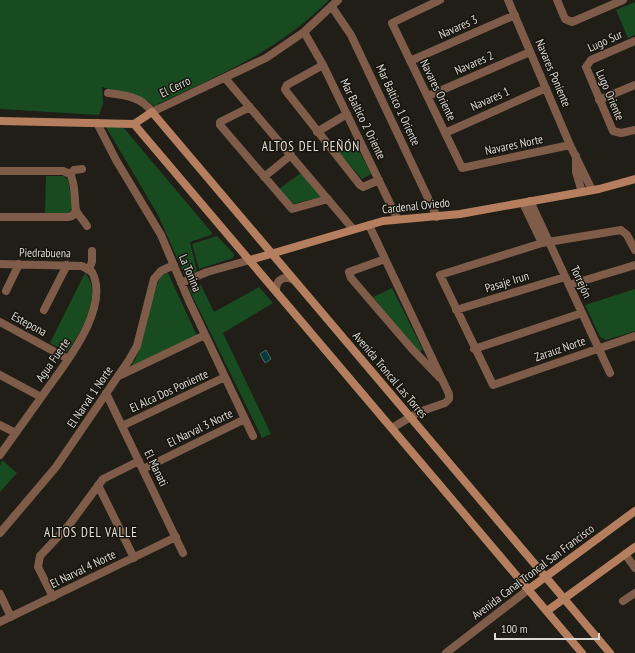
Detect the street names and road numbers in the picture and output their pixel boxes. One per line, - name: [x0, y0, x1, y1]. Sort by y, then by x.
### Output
- street label: Navares 3: [436, 11, 480, 42]
- street label: Lugo Sur: [585, 26, 625, 55]
- street label: Navares Poniente: [532, 37, 574, 109]
- street label: Navares 2: [452, 47, 496, 78]
- street label: Navares Oriente: [417, 57, 460, 123]
- street label: Mar Baltico 1 Oriente: [373, 62, 424, 148]
- street label: Lugo Oriente: [593, 67, 628, 123]
- street label: El Cerro: [157, 73, 193, 100]
- street label: Mar Baltico 2 Oriente: [337, 76, 390, 162]
- street label: Navares 1: [468, 83, 512, 114]
- street label: Navares Norte: [484, 131, 544, 158]
- street label: Cardenal Oviedo: [381, 194, 451, 217]
- street label: Piedrabuena: [19, 245, 71, 260]
- street label: La Tonina: [176, 252, 205, 294]
- street label: Torrejón: [567, 263, 595, 300]
- street label: Pasaje Irun: [483, 268, 531, 295]
- street label: Estepona: [9, 308, 50, 339]
- street label: Avenida Troncal Las Torres: [350, 328, 431, 421]
- street label: Zarauz Norte: [532, 333, 587, 364]
- street label: Agua Fuerte: [32, 335, 73, 385]
- street label: El Narval 1 Norte: [63, 363, 116, 430]
- street label: El Alca Dos Poniente: [127, 366, 210, 415]
- street label: El Narval 3 Norte: [165, 405, 235, 450]
- street label: El Manati: [141, 447, 172, 489]
- street label: Avenida Canal Troncal San Francisco: [469, 521, 597, 623]
- street label: El Narval 4 Norte: [48, 546, 118, 591]

